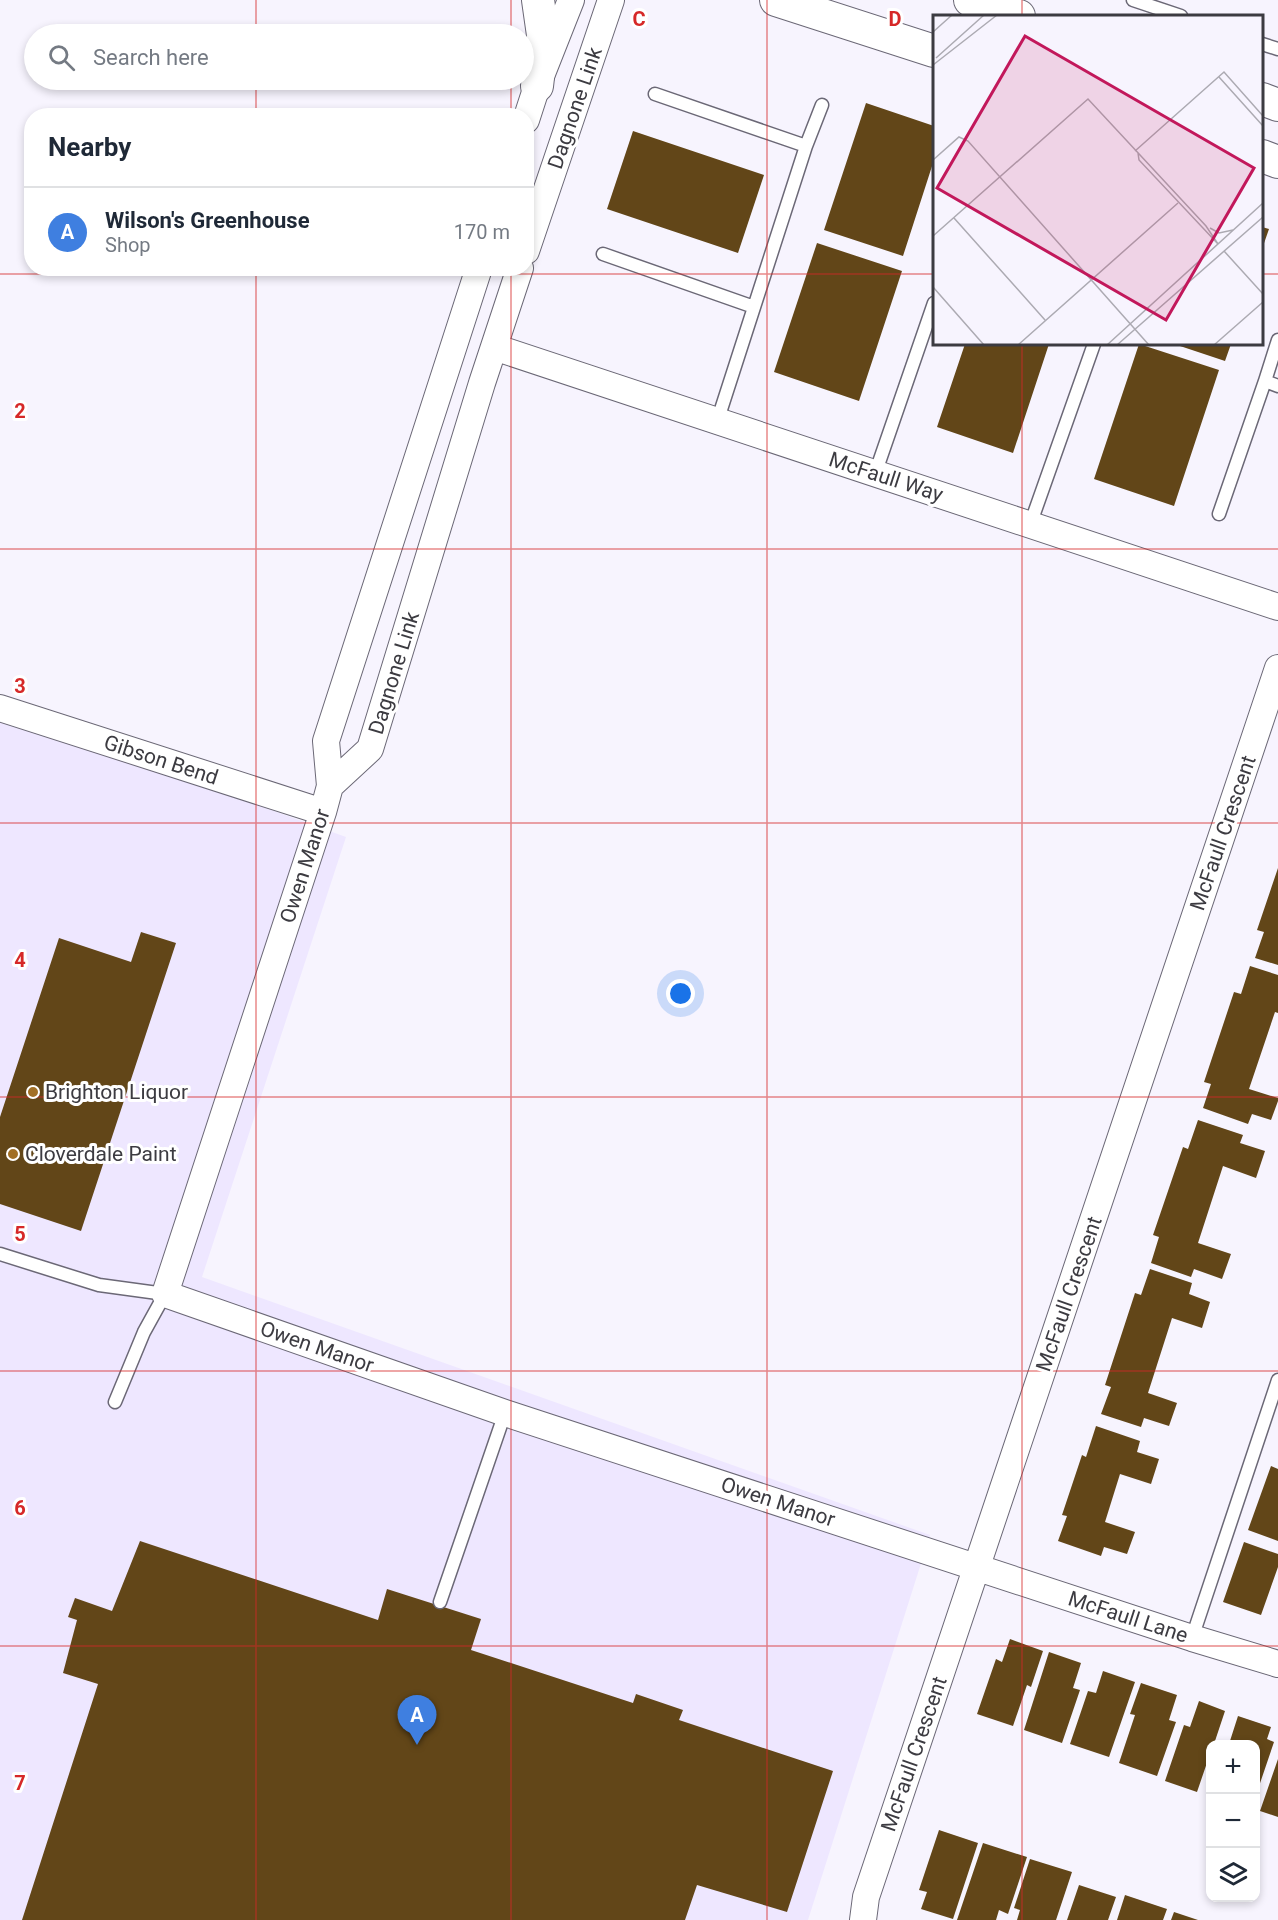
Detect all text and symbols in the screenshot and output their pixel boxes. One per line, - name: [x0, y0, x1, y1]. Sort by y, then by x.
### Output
- text: C: [632, 7, 646, 31]
- text: D: [889, 7, 902, 31]
- inset map: [933, 15, 1263, 345]
- search box: [24, 24, 534, 90]
- icon: search: [45, 41, 78, 74]
- street label: Dagnone Link: [543, 44, 607, 172]
- text: Search here: [93, 45, 209, 70]
- text: Nearby: [48, 132, 131, 162]
- text: Wilson's Greenhouse: [105, 208, 310, 233]
- text: A: [61, 220, 74, 244]
- text: 170 m: [454, 220, 510, 244]
- text: Shop: [105, 233, 151, 257]
- text: 2: [14, 399, 26, 423]
- street label: McFaull Way: [826, 447, 946, 507]
- street label: Dagnone Link: [364, 608, 424, 737]
- text: 3: [14, 674, 26, 698]
- street label: Gibson Bend: [101, 730, 221, 790]
- street label: McFaull Crescent: [1185, 752, 1261, 914]
- street label: Owen Manor: [275, 806, 335, 926]
- text: 4: [14, 948, 26, 972]
- your location: [666, 979, 695, 1008]
- place label: Brighton Liquor: [45, 1080, 188, 1104]
- marker: Brighton Liquor: [26, 1085, 40, 1099]
- place label: Cloverdale Paint: [25, 1142, 177, 1166]
- marker: Cloverdale Paint: [6, 1147, 20, 1161]
- street label: McFaull Crescent: [1031, 1213, 1107, 1375]
- text: 5: [14, 1222, 26, 1246]
- street label: Owen Manor: [257, 1316, 377, 1378]
- street label: Owen Manor: [718, 1472, 838, 1532]
- text: 6: [14, 1496, 26, 1520]
- street label: McFaull Lane: [1065, 1586, 1191, 1648]
- street label: McFaull Crescent: [876, 1673, 952, 1835]
- pin: A: [398, 1696, 436, 1745]
- map controls: [1206, 1740, 1260, 1902]
- button: +: [1206, 1740, 1260, 1794]
- text: 7: [14, 1771, 26, 1795]
- button: −: [1206, 1794, 1260, 1848]
- button: layers: [1206, 1848, 1260, 1902]

